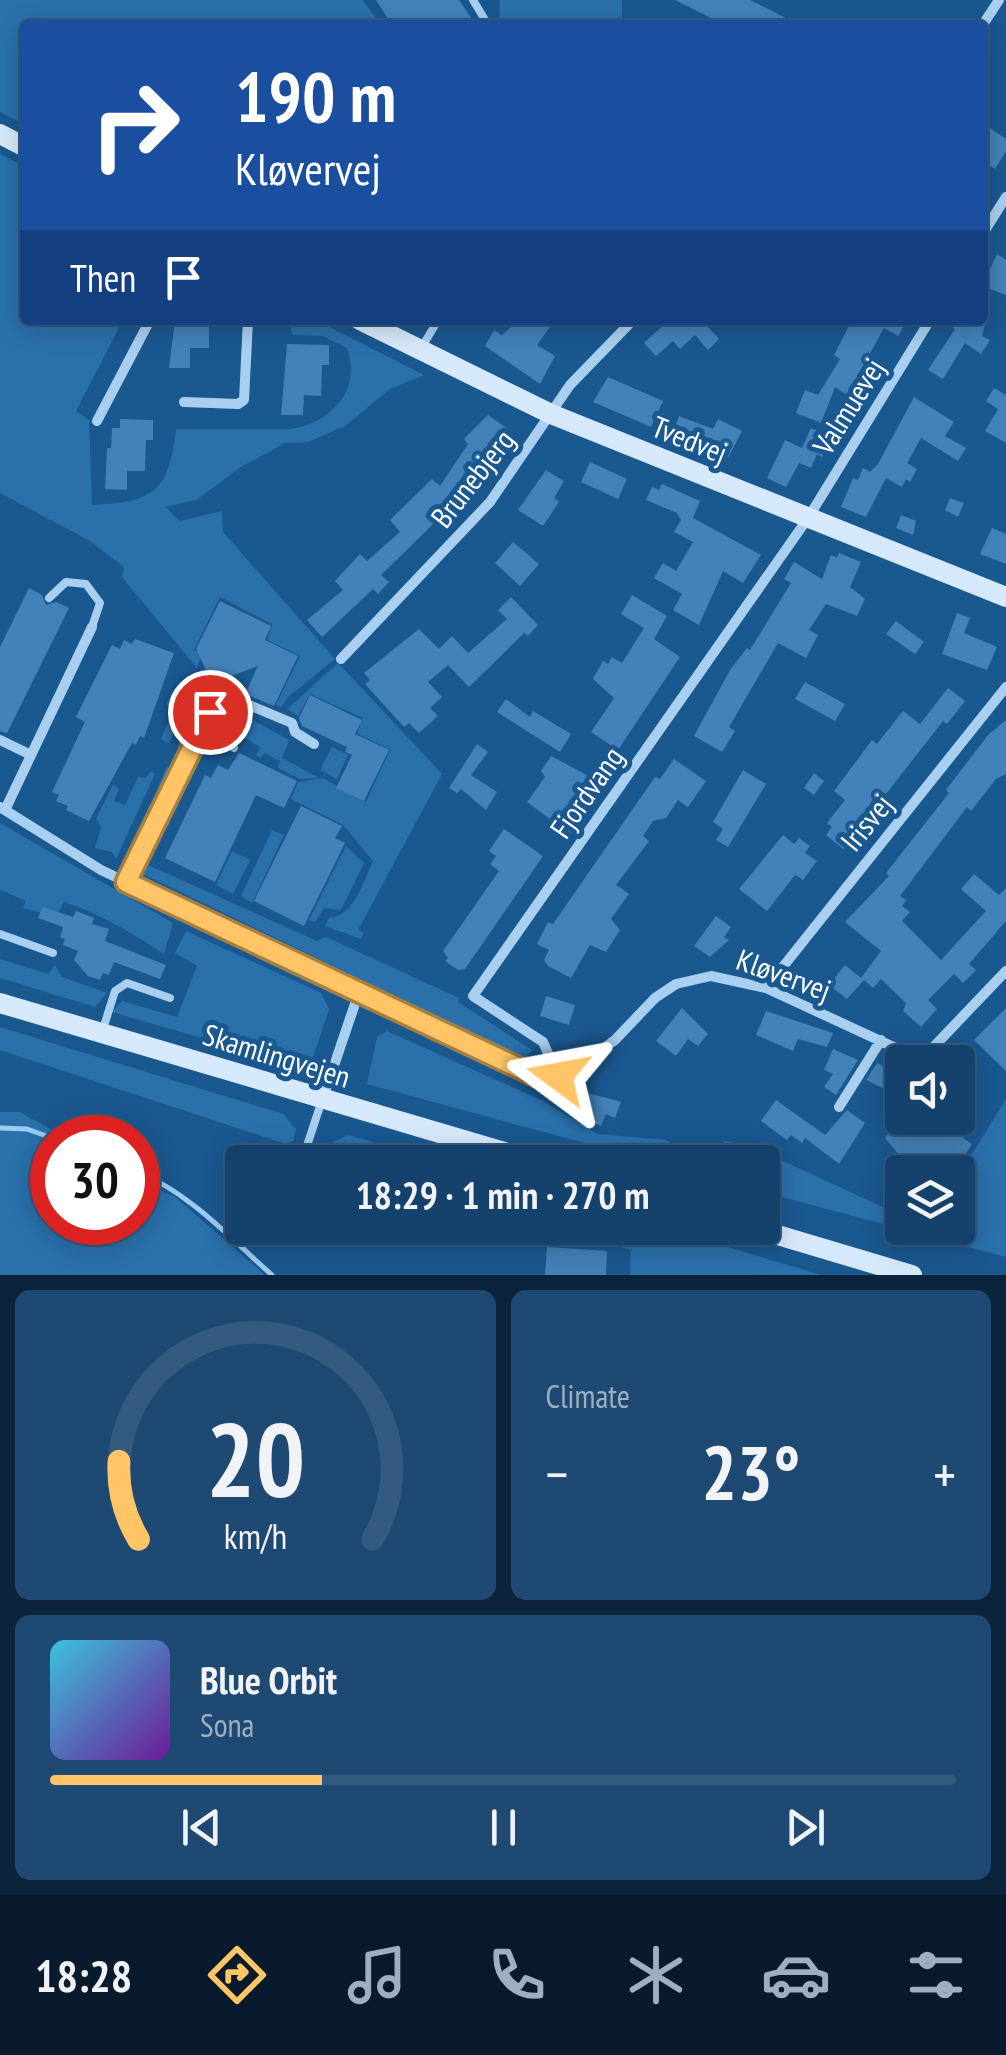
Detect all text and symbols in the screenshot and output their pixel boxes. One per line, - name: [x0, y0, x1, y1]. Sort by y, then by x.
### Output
- text: 190 m: [235, 51, 396, 141]
- icon: right: [70, 60, 200, 190]
- text: Kløvervej: [235, 139, 381, 197]
- icon: arrive: [156, 250, 211, 305]
- text: Then: [70, 253, 136, 302]
- street label: Valmuevej: [803, 350, 893, 462]
- street label: Tvedvej: [647, 406, 733, 472]
- street label: Brunebjerg: [422, 421, 522, 535]
- pin: [168, 670, 253, 755]
- icon: arrive: [183, 685, 238, 740]
- street label: Fjordvang: [541, 739, 631, 845]
- street label: Irisvej: [831, 786, 901, 858]
- street label: Kløvervej: [732, 939, 836, 1009]
- street label: Skamlingvejen: [199, 1014, 355, 1096]
- position arrow: [506, 1024, 610, 1128]
- map controls: [885, 1045, 975, 1245]
- button: sound: [885, 1045, 975, 1135]
- speed limit sign: 30: [30, 1115, 160, 1245]
- button: layers: [885, 1155, 975, 1245]
- text: 18:29 · 1 min · 270 m: [356, 1170, 649, 1219]
- text: Climate: [546, 1375, 630, 1417]
- text: 20: [206, 1391, 305, 1526]
- text: 23°: [701, 1424, 800, 1521]
- text: −: [546, 1438, 568, 1509]
- text: +: [933, 1438, 956, 1509]
- text: km/h: [224, 1513, 287, 1559]
- text: Blue Orbit: [200, 1655, 337, 1704]
- text: Sona: [200, 1704, 254, 1746]
- icon: previous: [174, 1800, 229, 1855]
- icon: pause: [476, 1800, 531, 1855]
- icon: next: [778, 1800, 833, 1855]
- icon: directions: [202, 1940, 272, 2010]
- icon: music: [342, 1940, 412, 2010]
- icon: phone: [482, 1940, 552, 2010]
- icon: climate: [621, 1940, 691, 2010]
- icon: car: [761, 1940, 831, 2010]
- icon: filters: [901, 1940, 971, 2010]
- text: 18:28: [35, 1946, 132, 2004]

